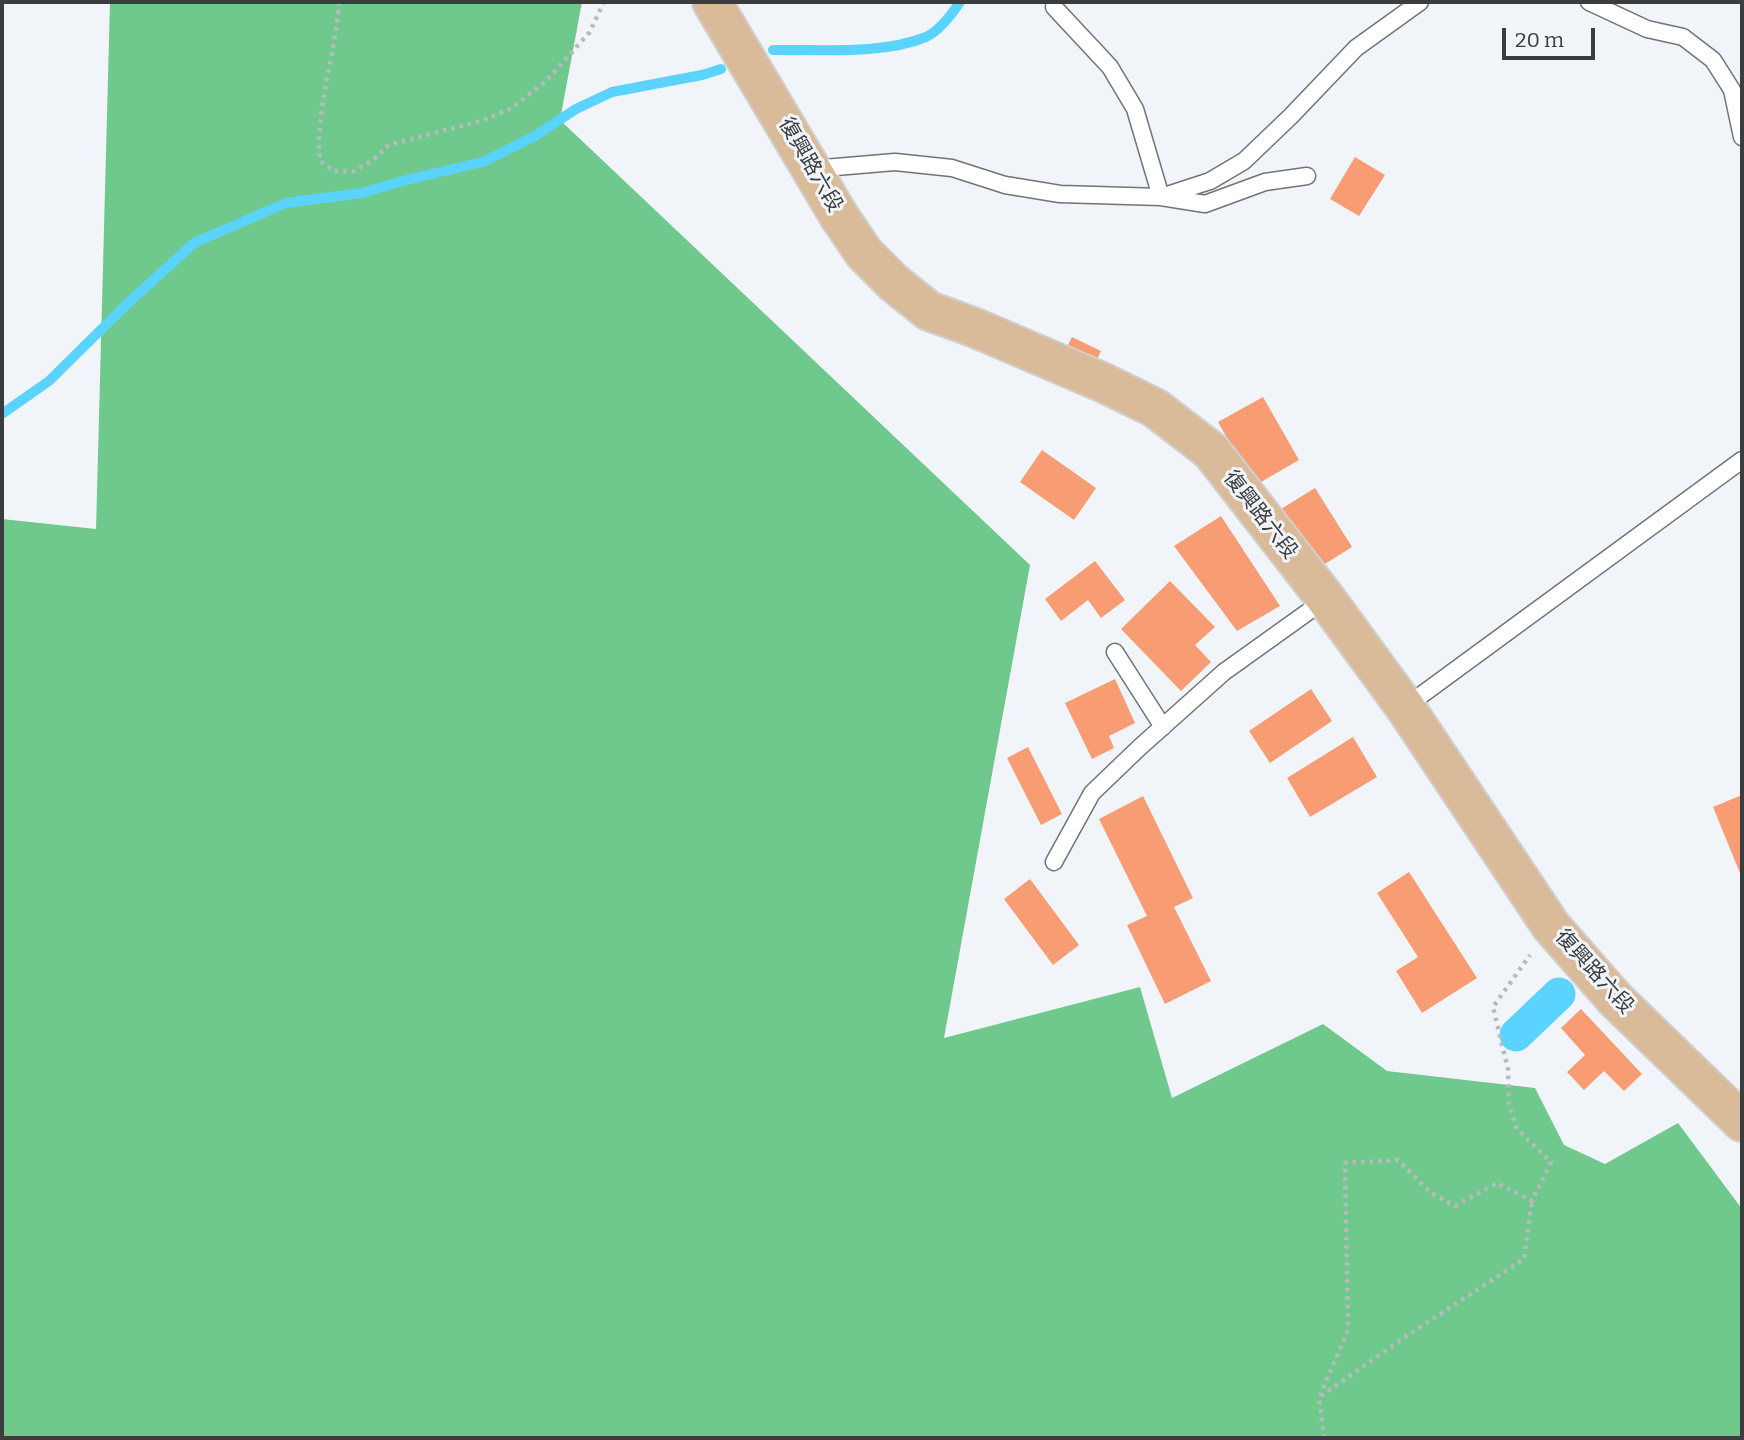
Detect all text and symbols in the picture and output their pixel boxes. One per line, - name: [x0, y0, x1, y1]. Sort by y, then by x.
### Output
- scale bar: [1506, 14, 1599, 58]
- text: 20 m: [1515, 27, 1564, 53]
- street label: 復興路六段: [773, 113, 847, 217]
- street label: 復興路六段: [1218, 466, 1302, 564]
- street label: 復興路六段: [1550, 925, 1638, 1019]

